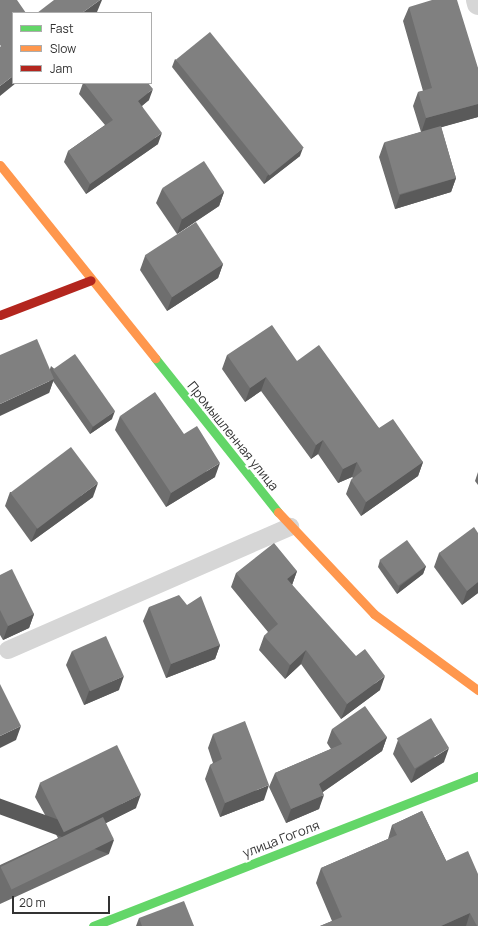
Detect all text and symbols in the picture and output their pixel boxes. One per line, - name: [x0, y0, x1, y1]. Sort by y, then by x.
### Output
- legend: [12, 12, 152, 84]
- text: Fast: [50, 20, 74, 37]
- text: Slow: [50, 40, 76, 57]
- text: Jam: [50, 60, 72, 77]
- street label: Промышленная улица: [184, 378, 282, 494]
- street label: улица Гоголя: [240, 817, 322, 861]
- scale bar: [14, 888, 112, 914]
- text: 20 m: [19, 894, 46, 911]

